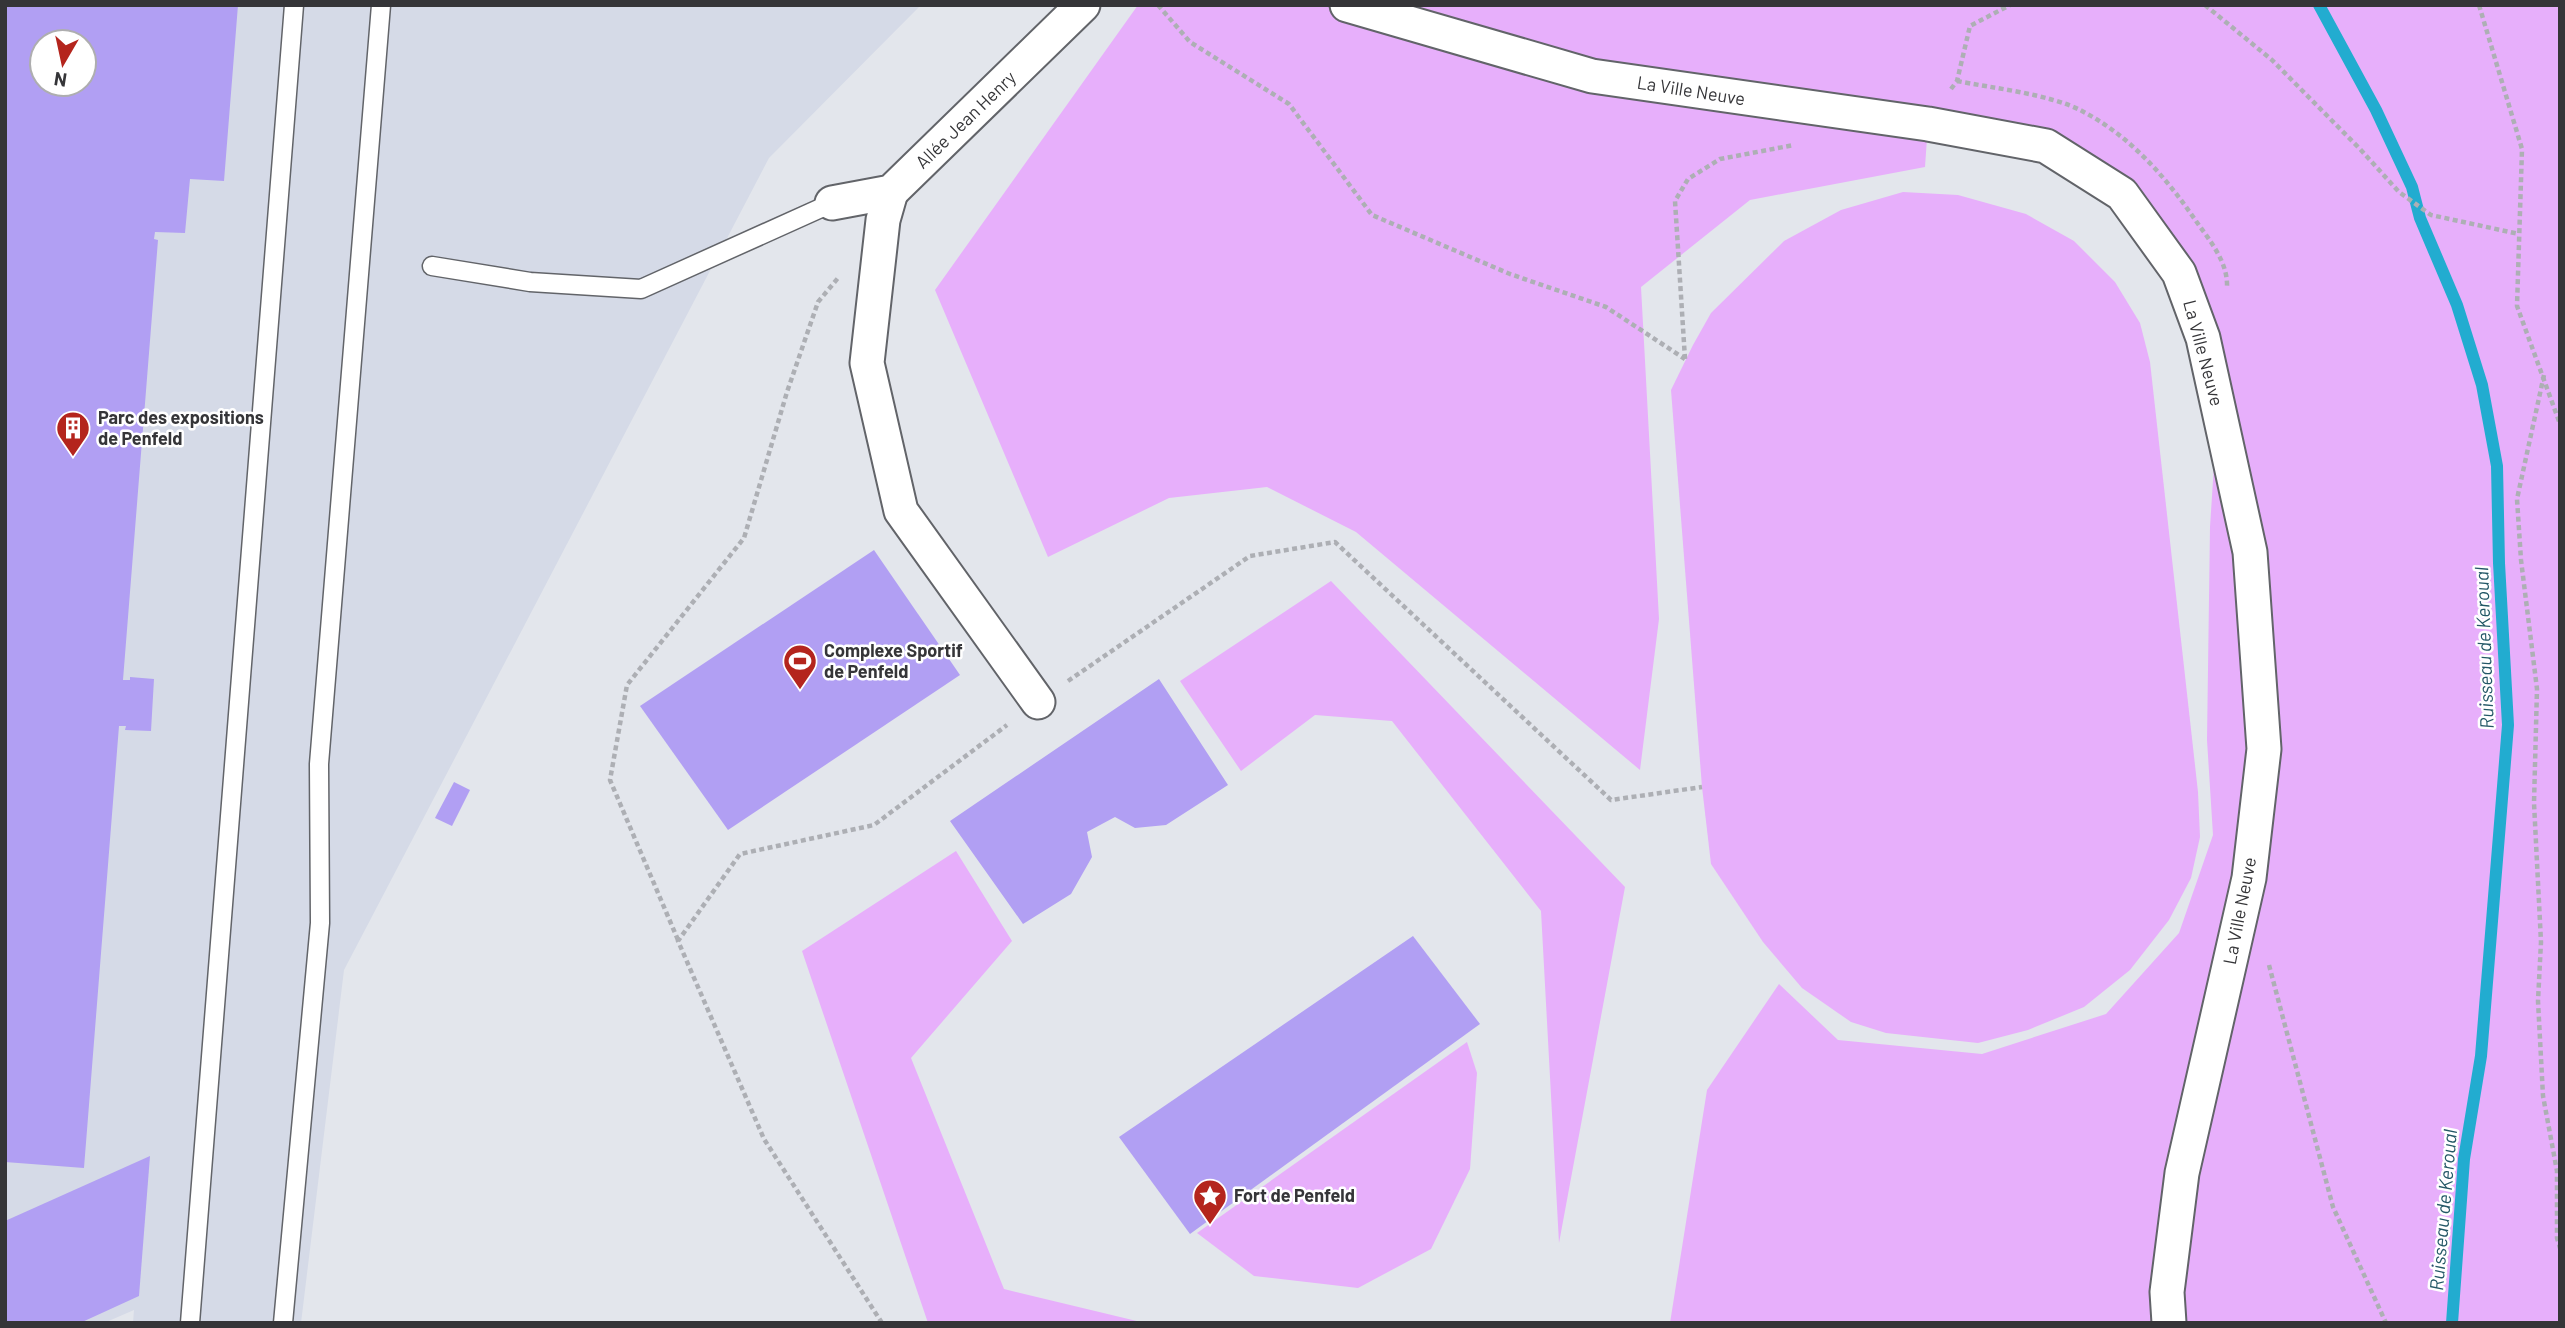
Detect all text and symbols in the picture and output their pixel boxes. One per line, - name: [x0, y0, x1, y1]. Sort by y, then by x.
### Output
- north arrow: [28, 28, 98, 98]
- street label: Allée Jean Henry: [911, 66, 1020, 173]
- text: N: [52, 68, 68, 93]
- street label: La Ville Neuve: [1636, 71, 1747, 109]
- street label: La Ville Neuve: [2179, 297, 2229, 408]
- place label: Parc des expositions de Penfeld: [98, 406, 264, 449]
- building icon: Parc des expositions de Penfeld: [54, 409, 92, 458]
- water label: Ruisseau de Keroual: [2469, 566, 2498, 729]
- place label: Complexe Sportif de Penfeld: [824, 639, 963, 682]
- sports icon: Complexe Sportif de Penfeld: [781, 642, 819, 691]
- street label: La Ville Neuve: [2218, 855, 2260, 966]
- water label: Ruisseau de Keroual: [2424, 1128, 2461, 1292]
- place icon: Fort de Penfeld: [1191, 1177, 1229, 1226]
- place label: Fort de Penfeld: [1234, 1184, 1355, 1206]

